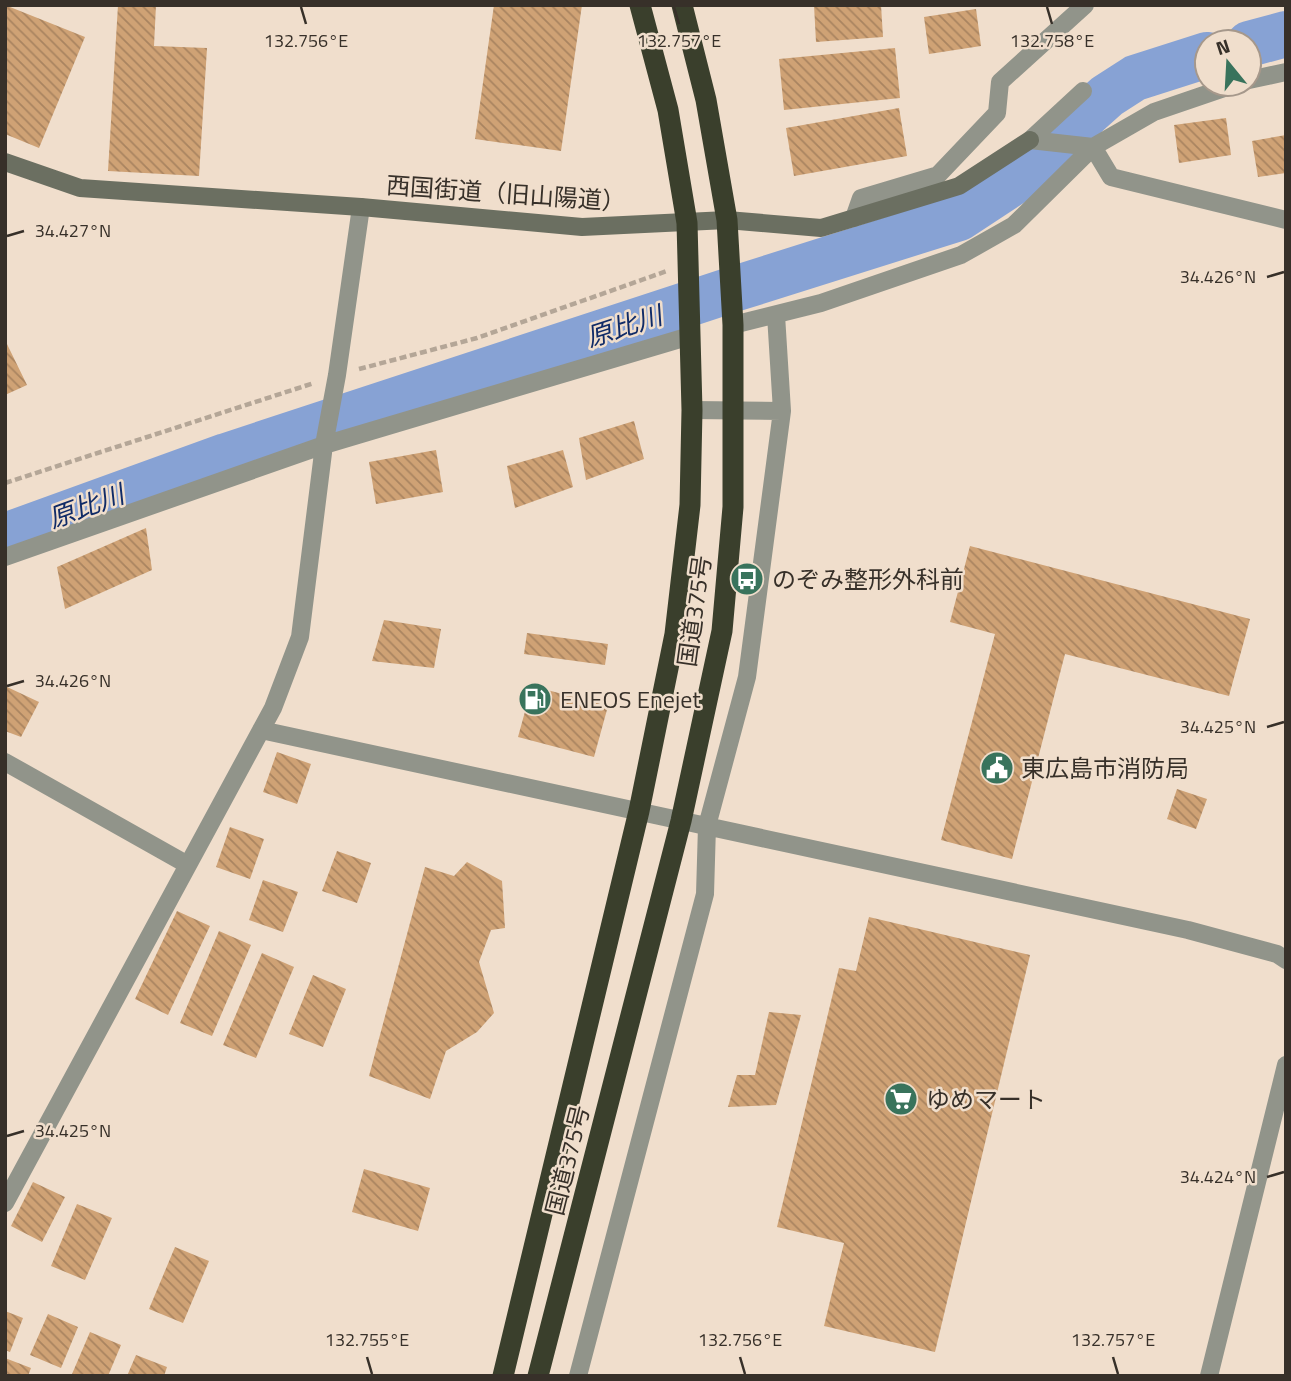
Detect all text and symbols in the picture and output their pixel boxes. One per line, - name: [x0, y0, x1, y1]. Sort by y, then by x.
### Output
- text: 132.756°E: [264, 27, 348, 54]
- text: 132.757°E: [637, 27, 721, 54]
- text: 132.758°E: [1010, 27, 1094, 54]
- north arrow: [1193, 28, 1263, 98]
- text: N: [1212, 31, 1233, 62]
- street label: 西国街道（旧山陽道）: [385, 167, 627, 219]
- text: 34.427°N: [35, 217, 111, 244]
- text: 34.426°N: [1180, 263, 1256, 290]
- water label: 原比川: [581, 294, 670, 357]
- water label: 原比川: [43, 473, 132, 538]
- street label: 国道375号: [668, 553, 720, 669]
- bus stop icon: のぞみ整形外科前: [728, 560, 766, 598]
- place label: のぞみ整形外科前: [772, 561, 964, 597]
- text: 34.426°N: [35, 667, 111, 694]
- fuel station icon: ENEOS Enejet: [516, 680, 554, 718]
- place label: ENEOS Enejet: [560, 681, 701, 717]
- text: 34.425°N: [1180, 713, 1256, 740]
- public building icon: 東広島市消防局: [978, 749, 1016, 787]
- place label: 東広島市消防局: [1021, 750, 1189, 786]
- supermarket icon: ゆめマート: [882, 1080, 920, 1118]
- place label: ゆめマート: [926, 1081, 1046, 1117]
- street label: 国道375号: [536, 1101, 598, 1219]
- text: 34.425°N: [35, 1117, 111, 1144]
- text: 34.424°N: [1180, 1163, 1256, 1190]
- text: 132.755°E: [325, 1326, 409, 1353]
- text: 132.756°E: [698, 1326, 782, 1353]
- text: 132.757°E: [1071, 1326, 1155, 1353]

